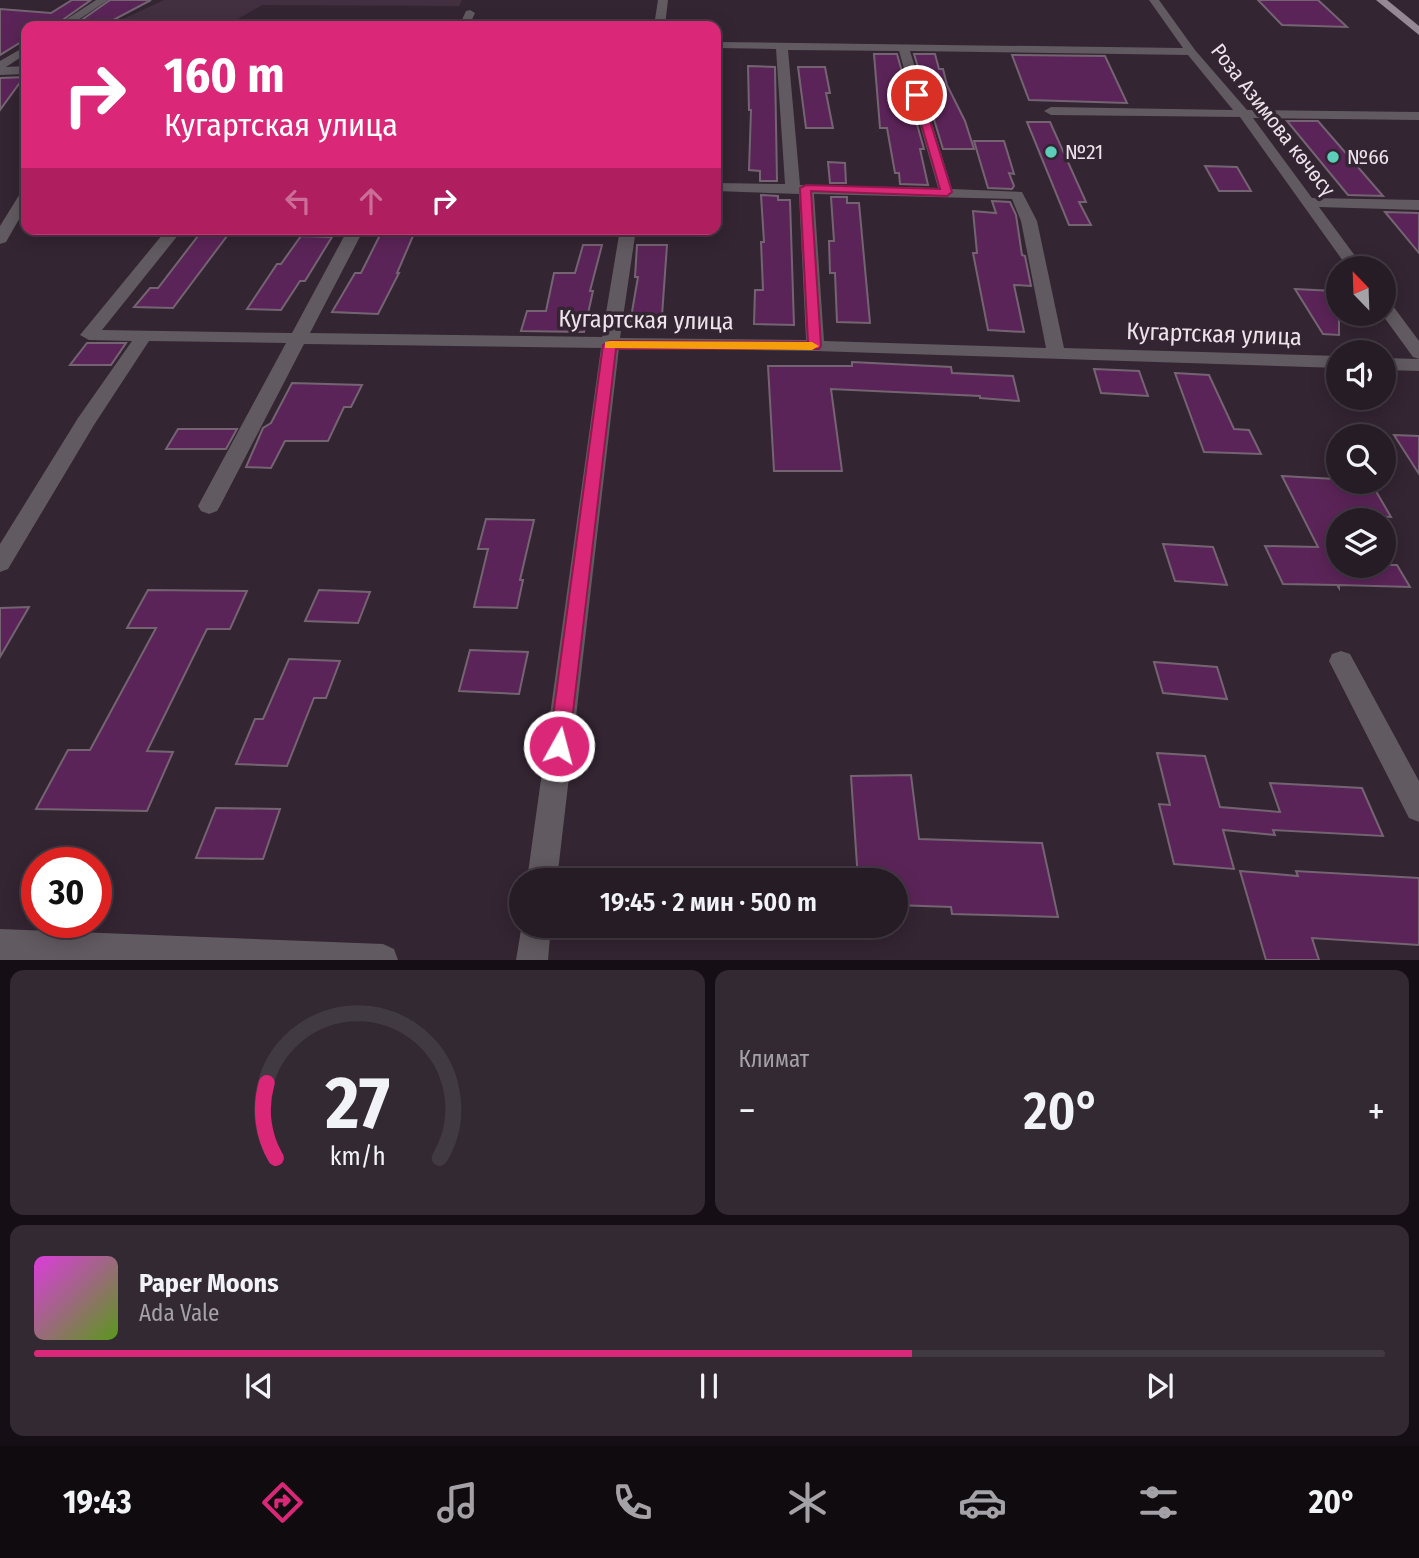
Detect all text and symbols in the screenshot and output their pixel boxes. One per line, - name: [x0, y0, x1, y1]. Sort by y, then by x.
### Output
- street label: Роза Азимова көчөсү: [1205, 38, 1341, 202]
- text: 160 m: [164, 46, 285, 105]
- icon: right: [49, 49, 140, 140]
- pin: [887, 65, 947, 125]
- icon: arrive: [898, 76, 936, 114]
- text: Кугартская улица: [164, 106, 398, 144]
- place label: №21: [1065, 139, 1103, 165]
- marker: №21: [1043, 144, 1059, 160]
- place label: №66: [1347, 144, 1389, 170]
- marker: №66: [1325, 149, 1341, 165]
- icon: left: [279, 182, 317, 220]
- icon: ahead: [352, 182, 390, 220]
- icon: right: [425, 182, 463, 220]
- north arrow: [1326, 256, 1396, 326]
- map controls: [1326, 256, 1396, 578]
- street label: Кугартская улица: [558, 304, 734, 336]
- street label: Кугартская улица: [1126, 317, 1302, 351]
- button: sound: [1326, 340, 1396, 410]
- button: search: [1326, 424, 1396, 494]
- button: layers: [1326, 508, 1396, 578]
- position arrow: [522, 709, 596, 783]
- speed limit sign: 30: [21, 847, 112, 938]
- text: 19:45 · 2 мин · 500 m: [600, 887, 817, 918]
- text: Климат: [739, 1045, 809, 1073]
- text: 27: [324, 1061, 389, 1148]
- text: 20°: [1024, 1080, 1100, 1143]
- text: −: [739, 1088, 756, 1134]
- text: +: [1368, 1088, 1385, 1134]
- text: km/h: [329, 1142, 385, 1172]
- text: Paper Moons: [139, 1268, 279, 1299]
- text: Ada Vale: [139, 1299, 219, 1327]
- icon: previous: [240, 1367, 278, 1405]
- icon: pause: [690, 1367, 728, 1405]
- icon: next: [1141, 1367, 1179, 1405]
- icon: directions: [258, 1478, 307, 1527]
- icon: music: [433, 1478, 482, 1527]
- icon: phone: [608, 1478, 657, 1527]
- icon: climate: [783, 1478, 832, 1527]
- icon: car: [958, 1478, 1007, 1527]
- icon: filters: [1134, 1478, 1183, 1527]
- text: 19:43: [63, 1483, 132, 1521]
- text: 20°: [1309, 1483, 1356, 1521]

